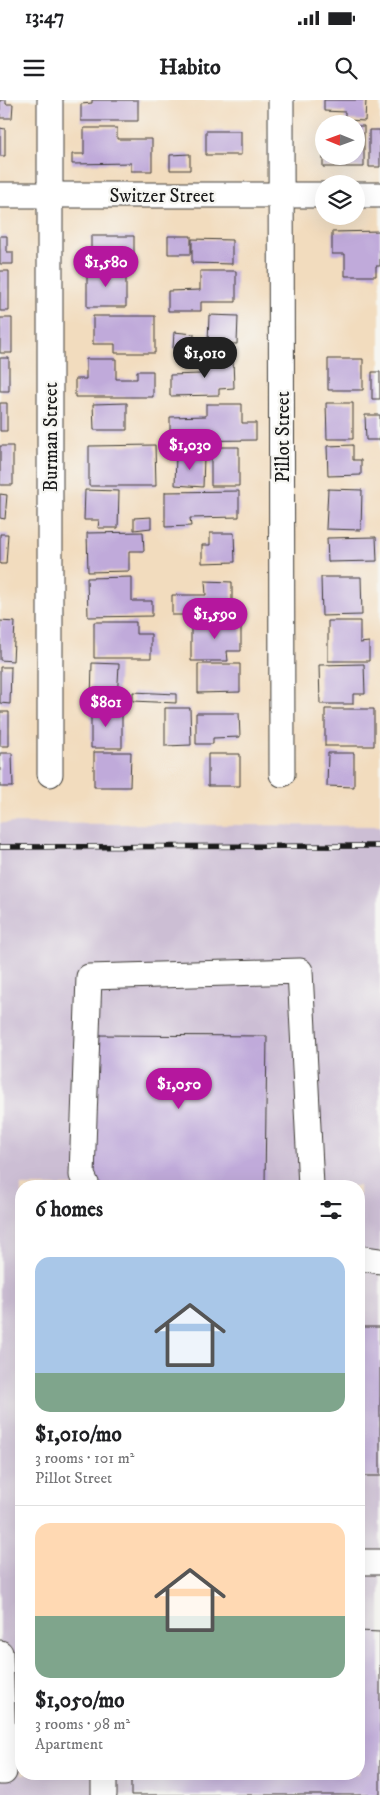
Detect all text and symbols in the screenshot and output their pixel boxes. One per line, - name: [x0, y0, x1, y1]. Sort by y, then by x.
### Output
- text: 13:47: [25, 6, 64, 29]
- icon: menu: [20, 54, 48, 82]
- text: Habito: [159, 54, 221, 81]
- icon: search: [332, 54, 360, 82]
- north arrow: [315, 115, 365, 165]
- map controls: [315, 115, 365, 225]
- button: layers: [315, 175, 365, 225]
- street label: Switzer Street: [109, 185, 215, 208]
- pin: $1,580: [65, 246, 147, 288]
- text: $1,580: [84, 252, 128, 272]
- pin: $1,010: [164, 336, 246, 379]
- text: $1,010: [184, 343, 226, 363]
- street label: Burman Street: [40, 382, 63, 492]
- street label: Pillot Street: [272, 391, 295, 483]
- pin: $1,030: [149, 428, 231, 471]
- text: $1,030: [169, 435, 211, 455]
- pin: $1,590: [174, 598, 256, 640]
- text: $1,590: [193, 604, 237, 624]
- pin: $801: [76, 686, 136, 728]
- text: $801: [90, 692, 122, 712]
- pin: $1,050: [138, 1068, 220, 1110]
- text: $1,050: [157, 1074, 201, 1094]
- icon: filters: [317, 1196, 345, 1224]
- text: 6 homes: [35, 1197, 103, 1223]
- icon: home: [145, 1290, 235, 1380]
- text: $1,010/mo: [35, 1422, 122, 1448]
- text: 3 rooms · 101 m²: [35, 1448, 134, 1468]
- text: Pillot Street: [35, 1468, 112, 1488]
- icon: home: [145, 1555, 235, 1645]
- text: $1,050/mo: [35, 1688, 125, 1714]
- text: 3 rooms · 98 m²: [35, 1714, 130, 1734]
- text: Apartment: [35, 1734, 103, 1754]

